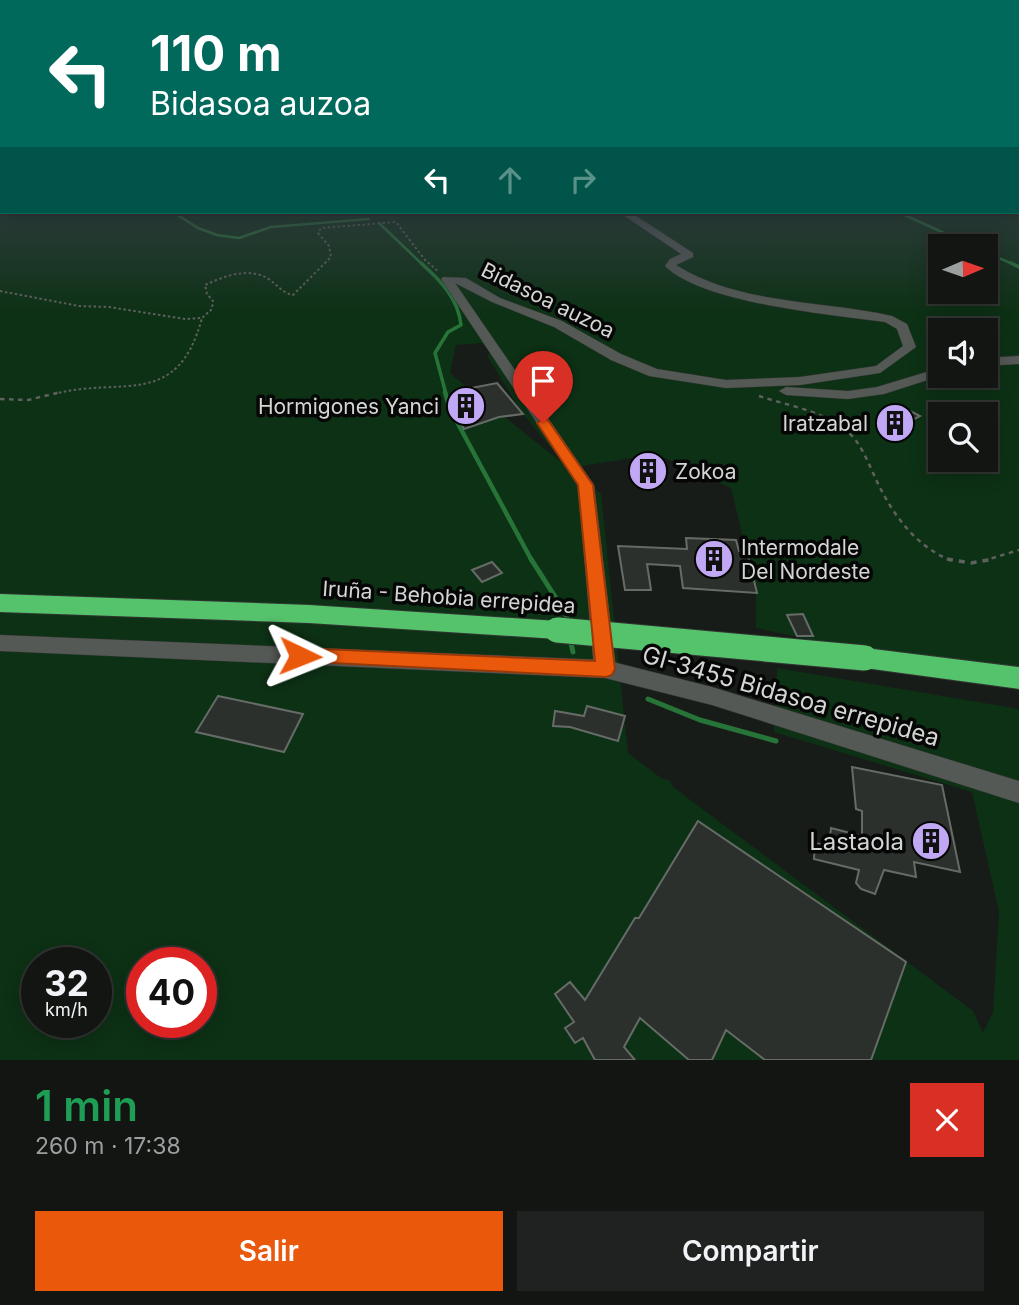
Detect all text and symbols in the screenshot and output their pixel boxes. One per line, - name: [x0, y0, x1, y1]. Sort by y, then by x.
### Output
- text: 110 m: [150, 24, 282, 83]
- icon: left: [35, 28, 126, 119]
- text: Bidasoa auzoa: [150, 84, 371, 123]
- icon: left: [418, 161, 456, 199]
- icon: ahead: [491, 161, 529, 199]
- icon: right: [564, 161, 602, 199]
- north arrow: [928, 234, 998, 304]
- map controls: [928, 234, 998, 472]
- street label: Bidasoa auzoa: [477, 257, 619, 343]
- button: sound: [928, 318, 998, 388]
- pin: [513, 351, 573, 423]
- icon: arrive: [524, 362, 562, 400]
- building icon: Hormigones Yanci: [445, 385, 487, 427]
- place label: Hormigones Yanci: [258, 394, 439, 419]
- building icon: Iratzabal: [874, 402, 916, 444]
- button: search: [928, 402, 998, 472]
- place label: Iratzabal: [782, 411, 868, 436]
- building icon: Zokoa: [627, 450, 669, 492]
- place label: Zokoa: [675, 459, 736, 484]
- place label: Intermodale Del Nordeste: [741, 535, 870, 584]
- building icon: Intermodale Del Nordeste: [693, 538, 735, 580]
- street label: Iruña - Behobia errepidea: [322, 576, 576, 618]
- position arrow: [263, 619, 337, 693]
- street label: GI-3455 Bidasoa errepidea: [639, 640, 943, 752]
- building icon: Lastaola: [910, 820, 952, 862]
- place label: Lastaola: [809, 827, 904, 856]
- speed limit sign: 40: [126, 947, 217, 1038]
- text: 32: [44, 962, 89, 1004]
- text: km/h: [45, 999, 88, 1020]
- text: 1 min: [35, 1080, 138, 1131]
- button: close: [910, 1083, 984, 1157]
- text: 260 m · 17:38: [35, 1132, 181, 1160]
- button: Salir: [35, 1211, 503, 1291]
- button: Compartir: [517, 1211, 984, 1291]

